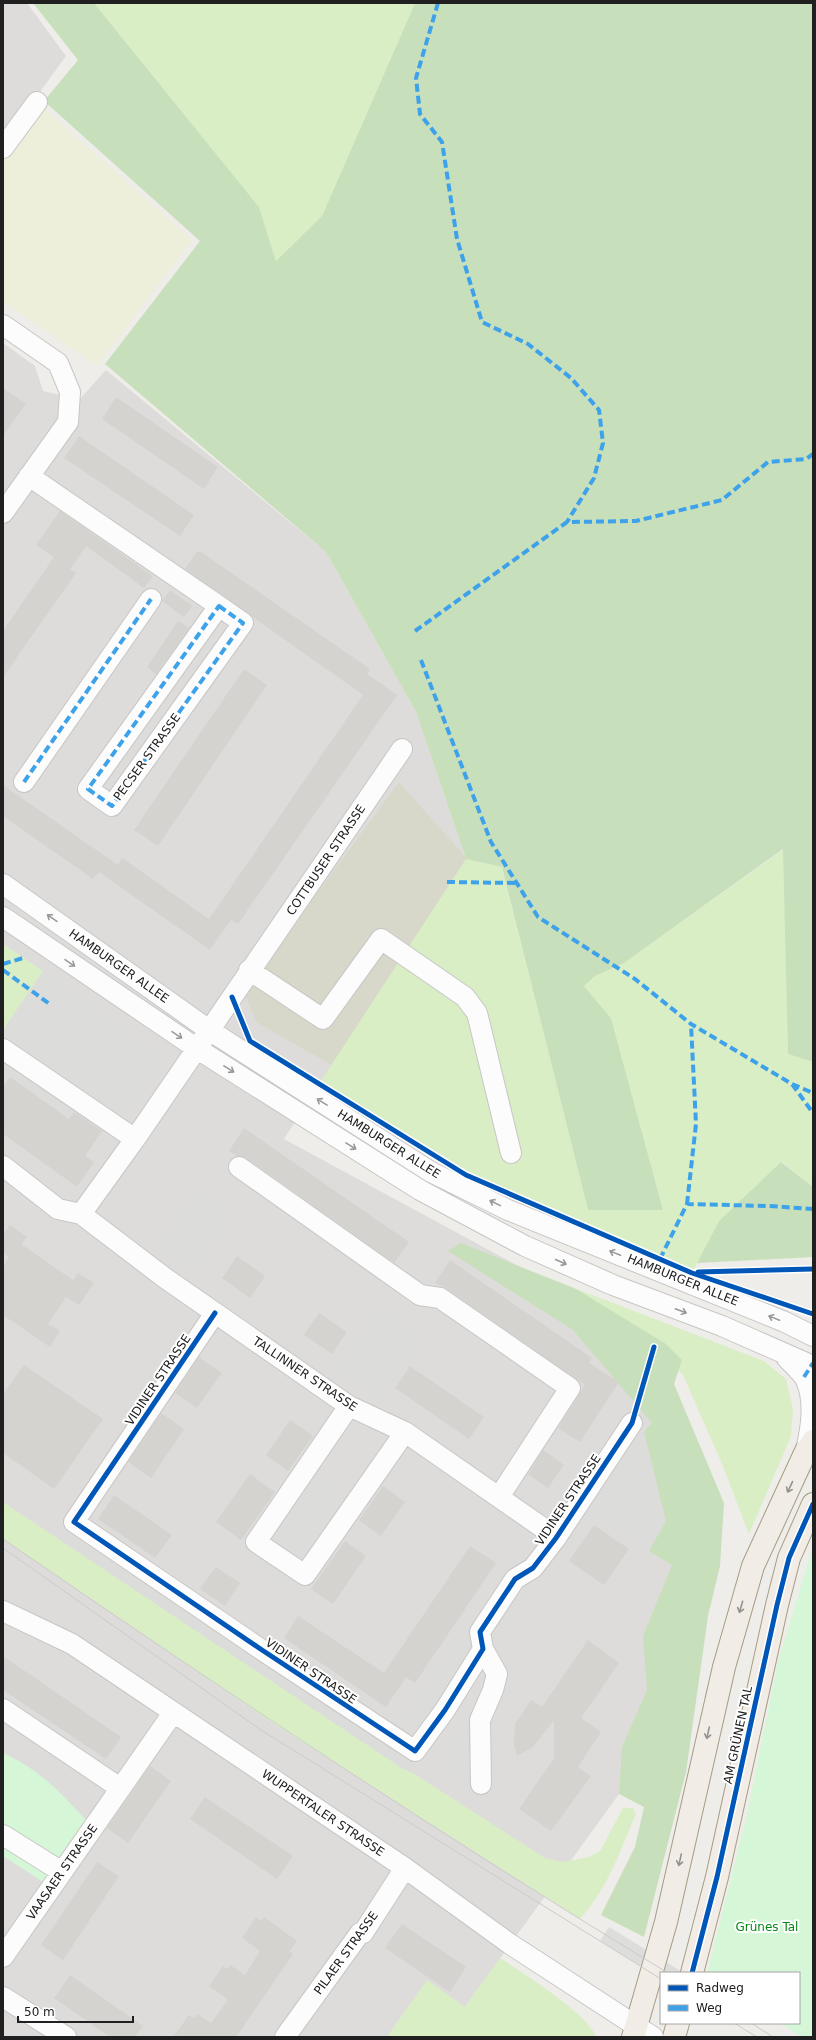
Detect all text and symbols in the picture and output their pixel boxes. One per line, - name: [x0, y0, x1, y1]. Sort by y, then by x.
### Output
- street label: PECSER STRASSE: [111, 711, 183, 803]
- street label: COTTBUSER STRASSE: [284, 802, 368, 918]
- one-way arrow: [46, 914, 57, 922]
- street label: HAMBURGER ALLEE: [66, 926, 172, 1006]
- one-way arrow: [64, 959, 76, 967]
- one-way arrow: [172, 1031, 183, 1039]
- one-way arrow: [223, 1065, 234, 1073]
- one-way arrow: [316, 1098, 328, 1106]
- street label: HAMBURGER ALLEE: [335, 1107, 443, 1181]
- one-way arrow: [345, 1142, 356, 1150]
- one-way arrow: [489, 1199, 501, 1206]
- one-way arrow: [609, 1249, 621, 1256]
- street label: HAMBURGER ALLEE: [625, 1251, 741, 1309]
- one-way arrow: [554, 1259, 566, 1266]
- one-way arrow: [675, 1307, 687, 1315]
- one-way arrow: [769, 1313, 781, 1321]
- street label: VIDINER STRASSE: [122, 1332, 194, 1428]
- street label: TALLINNER STRASSE: [249, 1333, 360, 1414]
- street label: VIDINER STRASSE: [532, 1452, 604, 1548]
- one-way arrow: [786, 1480, 793, 1492]
- one-way arrow: [737, 1600, 744, 1613]
- street label: VIDINER STRASSE: [263, 1635, 359, 1707]
- street label: AM GRÜNEN TAL: [719, 1684, 755, 1785]
- one-way arrow: [704, 1726, 712, 1739]
- street label: WUPPERTALER STRASSE: [259, 1767, 387, 1859]
- street label: VAASAER STRASSE: [24, 1821, 100, 1923]
- one-way arrow: [675, 1853, 683, 1866]
- street label: PILAER STRASSE: [311, 1909, 381, 1997]
- park label: Grünes Tal: [736, 1920, 798, 1934]
- legend: [660, 1972, 800, 2024]
- text: Radweg: [696, 1981, 744, 1995]
- scale bar: [18, 1998, 133, 2024]
- text: Weg: [696, 2001, 722, 2015]
- text: 50 m: [24, 2005, 55, 2019]

